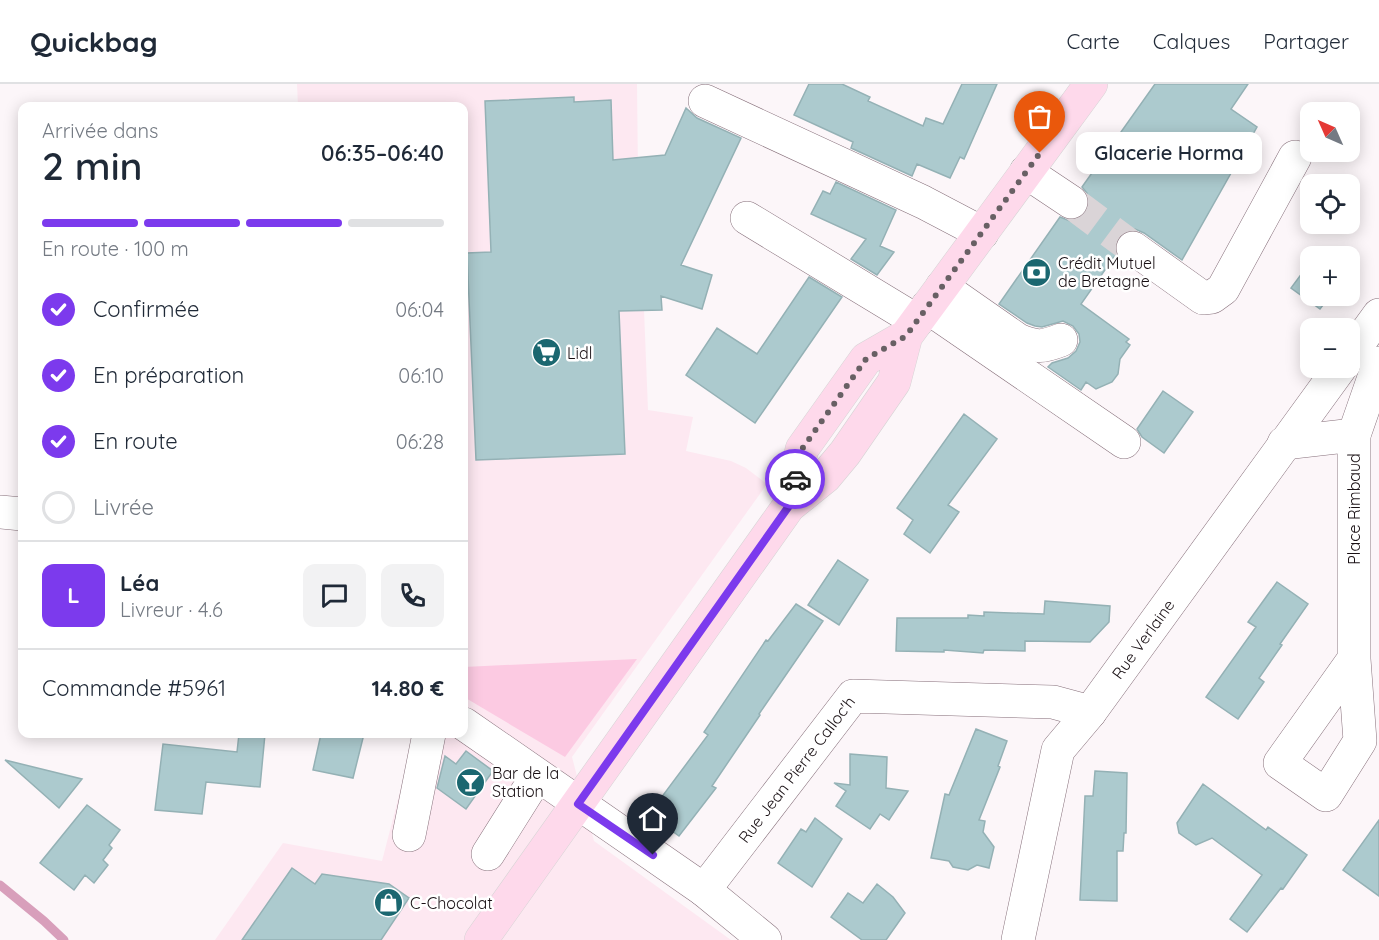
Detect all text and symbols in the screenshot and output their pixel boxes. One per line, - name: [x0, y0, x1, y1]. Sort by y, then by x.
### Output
- text: Quickbag: [30, 24, 158, 59]
- text: Carte: [1066, 28, 1120, 54]
- text: Calques: [1153, 28, 1230, 54]
- text: Partager: [1263, 28, 1349, 54]
- pin: [1014, 91, 1065, 153]
- icon: bag: [1023, 100, 1056, 133]
- north arrow: [1300, 102, 1360, 162]
- map controls: [1300, 102, 1360, 378]
- text: Arrivée dans: [42, 118, 158, 143]
- callout: Glacerie Horma: [1076, 132, 1262, 174]
- text: 06:35–06:40: [321, 139, 444, 167]
- text: Glacerie Horma: [1094, 140, 1244, 165]
- text: 2 min: [42, 141, 143, 190]
- button: locate: [1300, 174, 1360, 234]
- text: En route · 100 m: [42, 236, 189, 261]
- button: +: [1300, 246, 1360, 306]
- place label: Crédit Mutuel de Bretagne: [1058, 253, 1156, 291]
- bank icon: Crédit Mutuel de Bretagne: [1021, 256, 1053, 288]
- icon: check: [42, 293, 75, 326]
- text: Confirmée: [93, 295, 199, 323]
- text: 06:04: [395, 297, 444, 322]
- button: −: [1300, 318, 1360, 378]
- supermarket icon: Lidl: [530, 337, 562, 369]
- place label: Lidl: [567, 343, 592, 363]
- icon: check: [42, 359, 75, 392]
- text: En préparation: [93, 361, 244, 389]
- text: 06:10: [398, 363, 444, 388]
- icon: check: [42, 425, 75, 458]
- text: En route: [93, 427, 178, 455]
- text: 06:28: [396, 429, 444, 454]
- courier: [765, 449, 825, 509]
- street label: Place Rimbaud: [1344, 453, 1364, 565]
- icon: car: [779, 463, 812, 496]
- text: Livrée: [93, 493, 154, 521]
- button: chat: [303, 564, 366, 627]
- button: phone: [381, 564, 444, 627]
- text: Léa: [120, 569, 159, 597]
- text: L: [67, 581, 80, 609]
- street label: Rue Verlaine: [1107, 595, 1179, 683]
- text: Livreur · 4.6: [120, 597, 223, 622]
- text: Commande #5961: [42, 674, 226, 702]
- text: 14.80 €: [372, 674, 444, 702]
- street label: Rue Jean Pierre Calloc'h: [734, 692, 859, 847]
- place label: Bar de la Station: [492, 763, 559, 801]
- bar icon: Bar de la Station: [455, 766, 487, 798]
- pin: [627, 793, 678, 855]
- icon: home: [636, 802, 669, 835]
- shop icon: C-Chocolat: [373, 887, 405, 919]
- place label: C-Chocolat: [410, 893, 493, 913]

